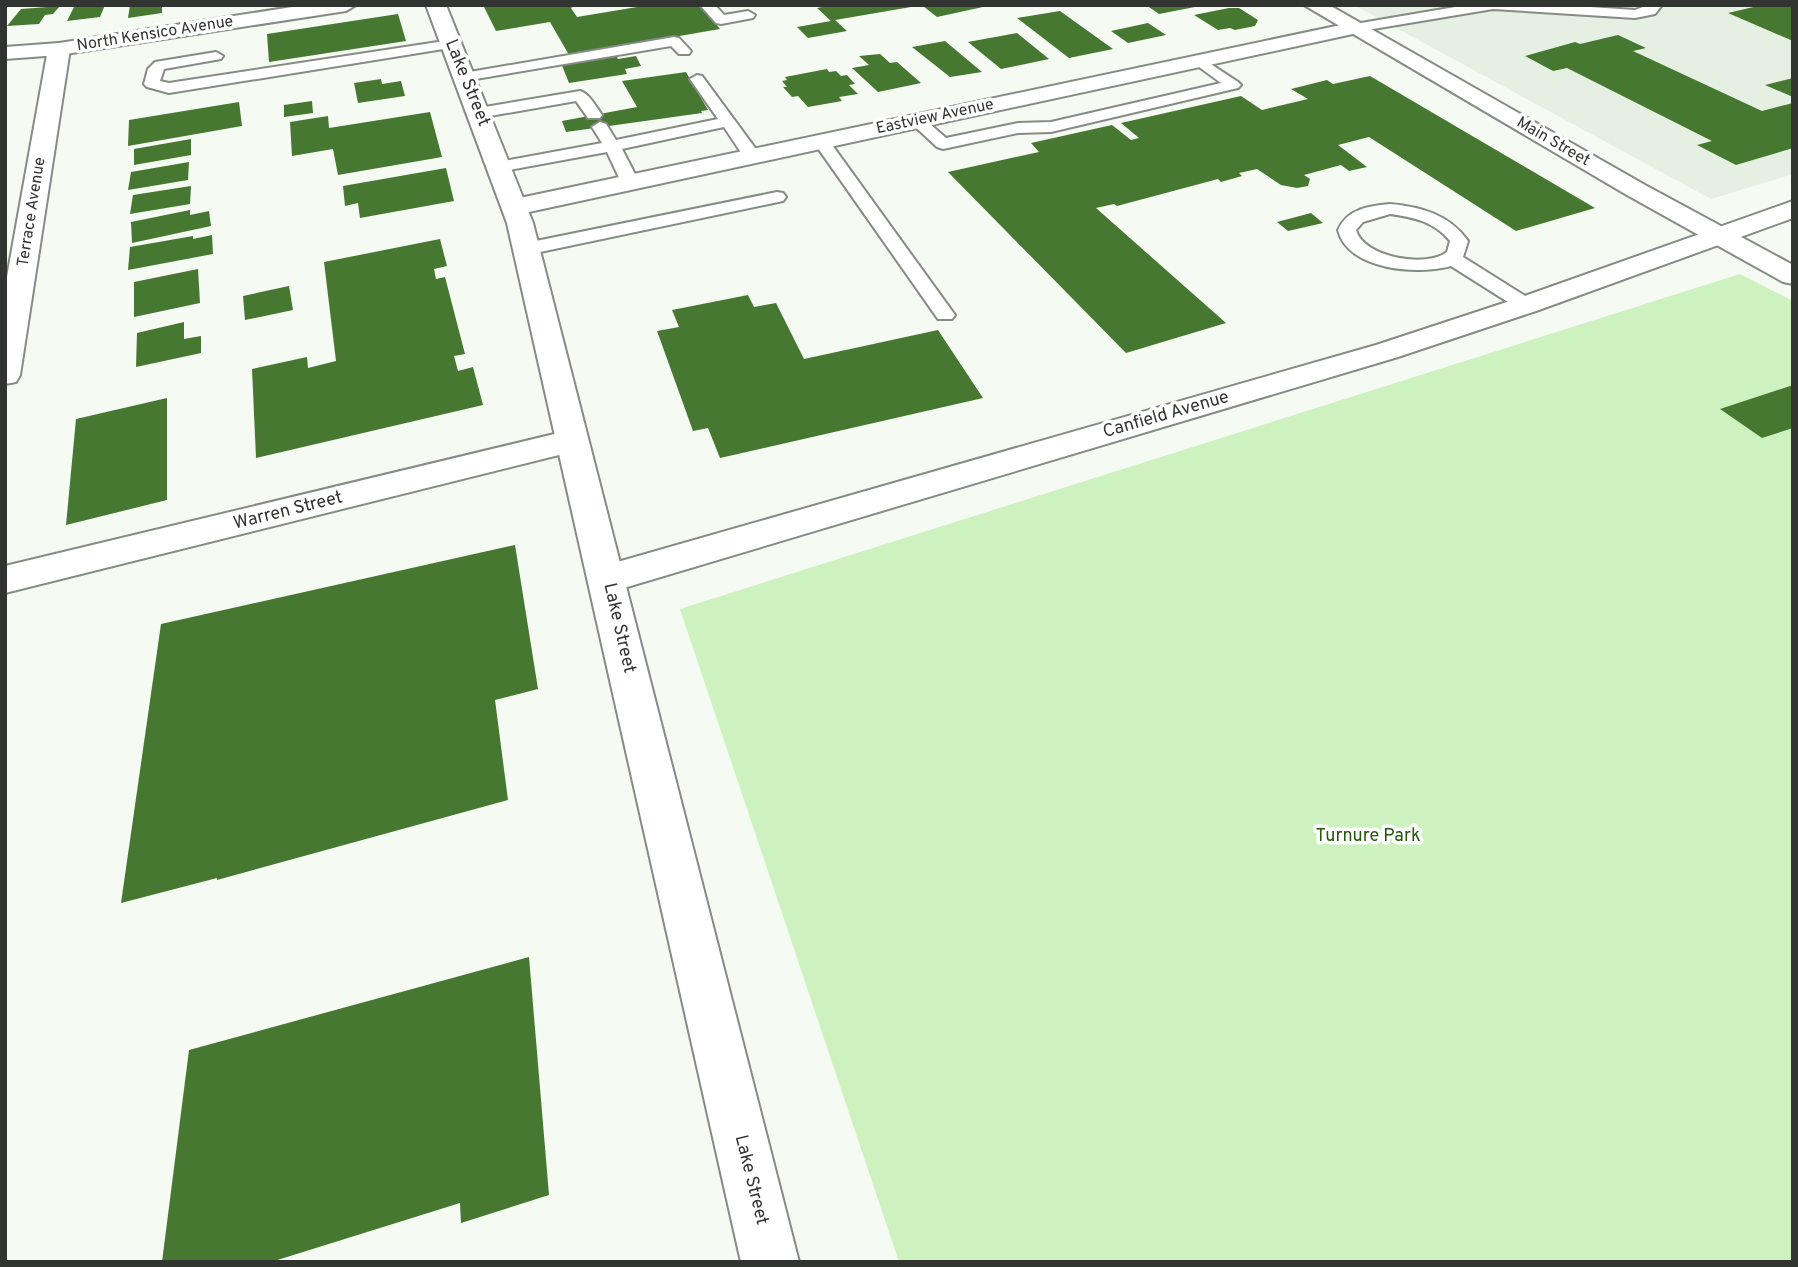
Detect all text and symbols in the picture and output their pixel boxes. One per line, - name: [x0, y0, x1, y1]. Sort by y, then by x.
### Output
- street label: North Kensico Avenue: [75, 12, 235, 56]
- street label: Lake Street: [439, 36, 495, 130]
- street label: Eastview Avenue: [874, 95, 996, 139]
- street label: Main Street: [1513, 113, 1593, 171]
- street label: Terrace Avenue: [13, 156, 51, 268]
- street label: Canfield Avenue: [1100, 386, 1232, 444]
- street label: Warren Street: [231, 486, 345, 536]
- street label: Lake Street: [597, 581, 641, 675]
- park label: Turnure Park: [1316, 825, 1420, 848]
- street label: Lake Street: [729, 1133, 773, 1227]

